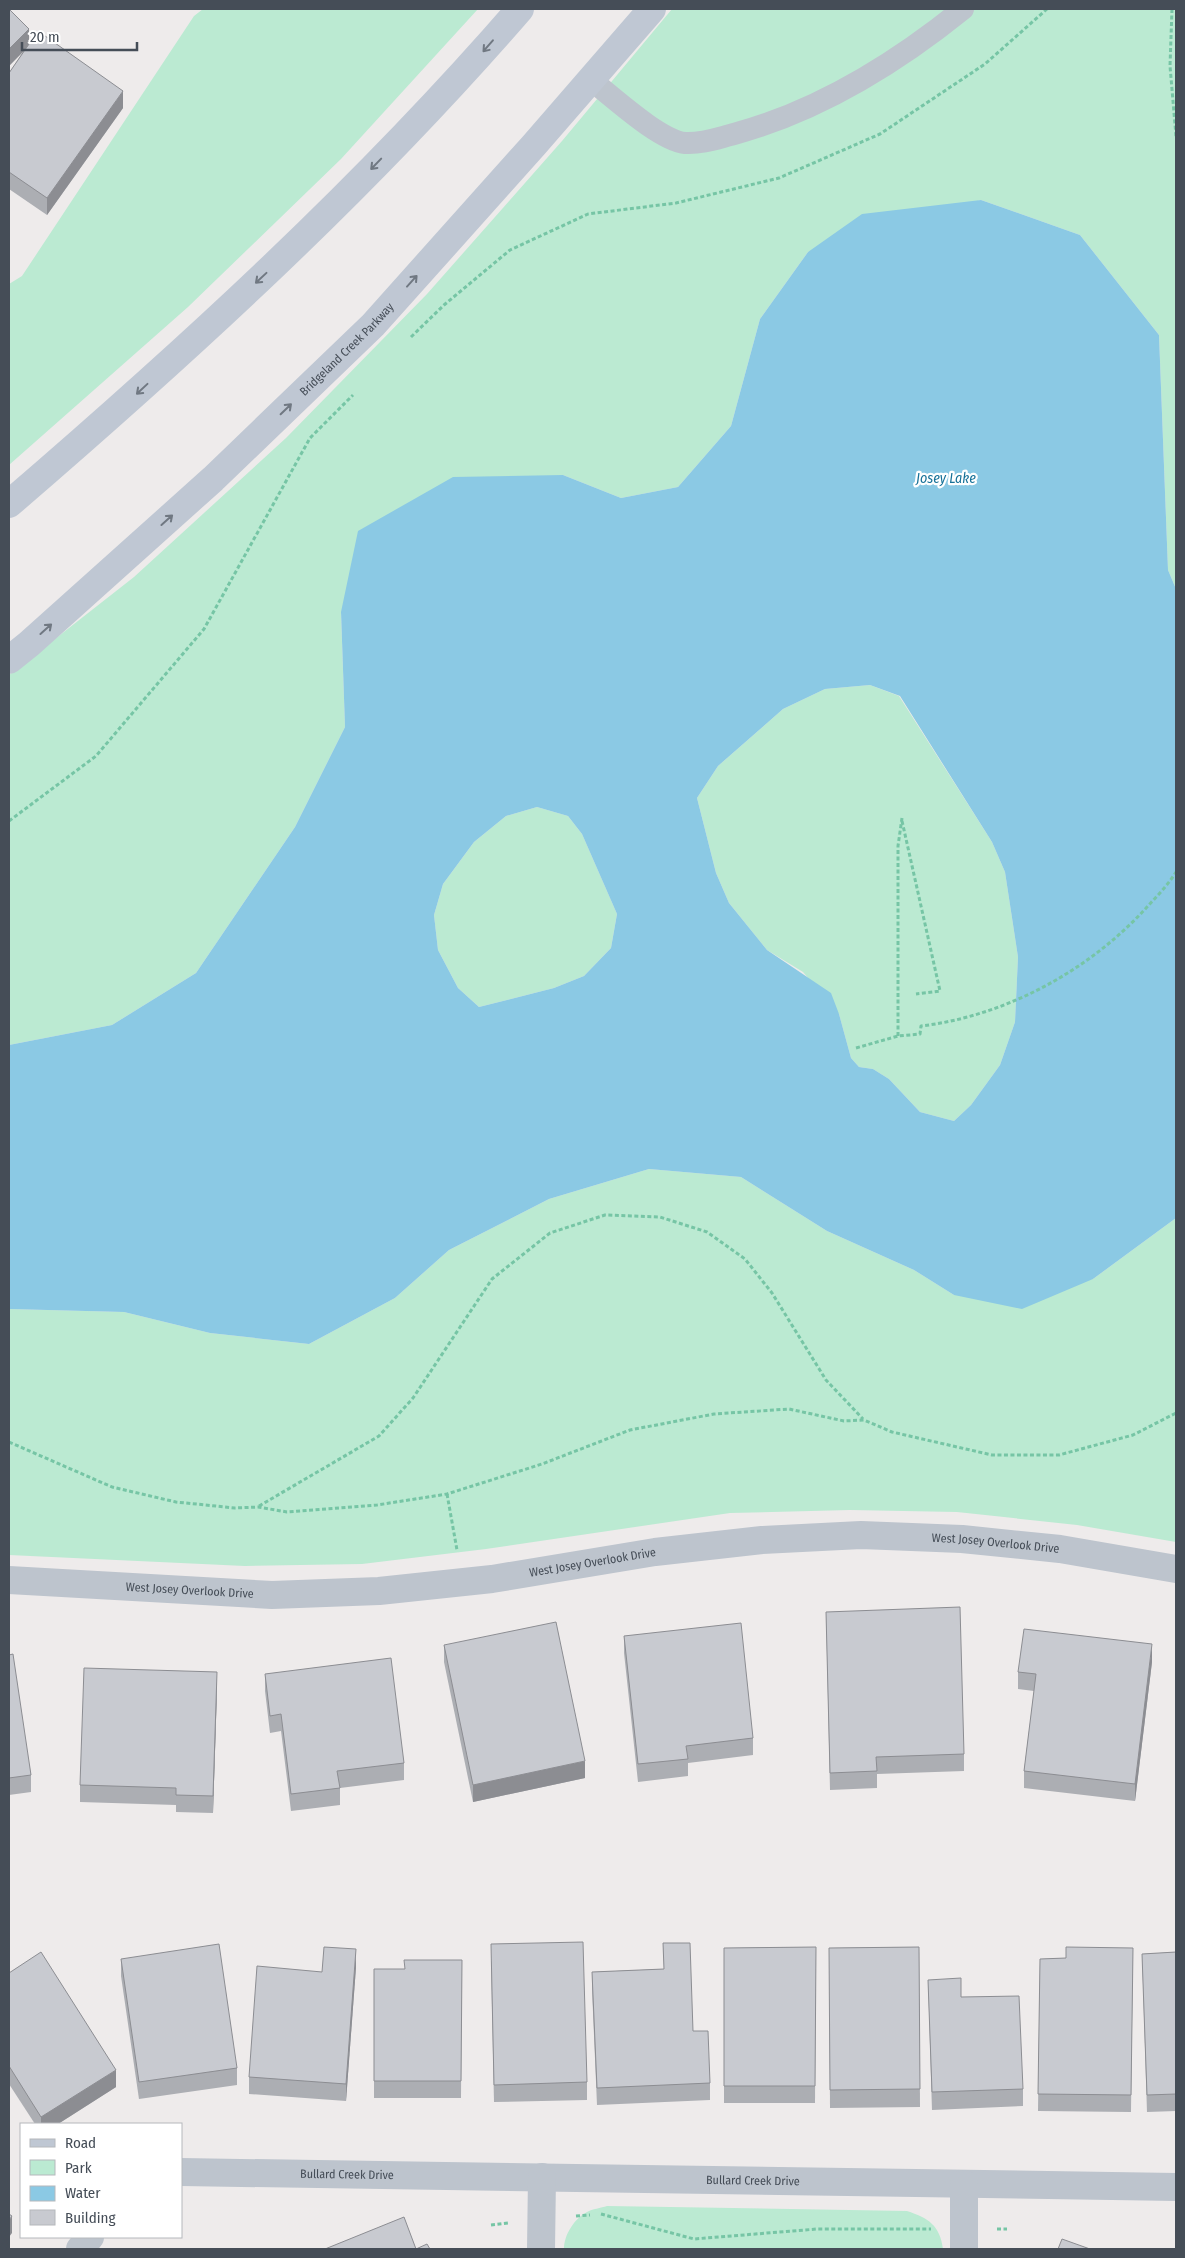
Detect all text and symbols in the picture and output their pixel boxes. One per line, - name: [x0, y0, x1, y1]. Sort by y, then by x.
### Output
- scale bar: [22, 20, 138, 52]
- text: 20 m: [30, 28, 60, 46]
- one-way arrow: [482, 39, 494, 52]
- one-way arrow: [370, 157, 382, 170]
- one-way arrow: [255, 272, 267, 284]
- one-way arrow: [406, 275, 418, 288]
- street label: Bridgeland Creek Parkway: [297, 299, 397, 399]
- one-way arrow: [136, 383, 148, 395]
- one-way arrow: [279, 403, 292, 415]
- water label: Josey Lake: [915, 470, 976, 487]
- one-way arrow: [161, 514, 174, 526]
- one-way arrow: [40, 623, 53, 634]
- street label: West Josey Overlook Drive: [931, 1531, 1060, 1556]
- street label: West Josey Overlook Drive: [528, 1545, 657, 1580]
- street label: West Josey Overlook Drive: [125, 1580, 254, 1601]
- legend: [20, 2123, 182, 2238]
- text: Road: [65, 2134, 96, 2152]
- text: Park: [65, 2159, 92, 2177]
- street label: Bullard Creek Drive: [300, 2167, 394, 2182]
- street label: Bullard Creek Drive: [706, 2173, 800, 2188]
- text: Water: [65, 2184, 101, 2202]
- text: Building: [65, 2209, 116, 2227]

